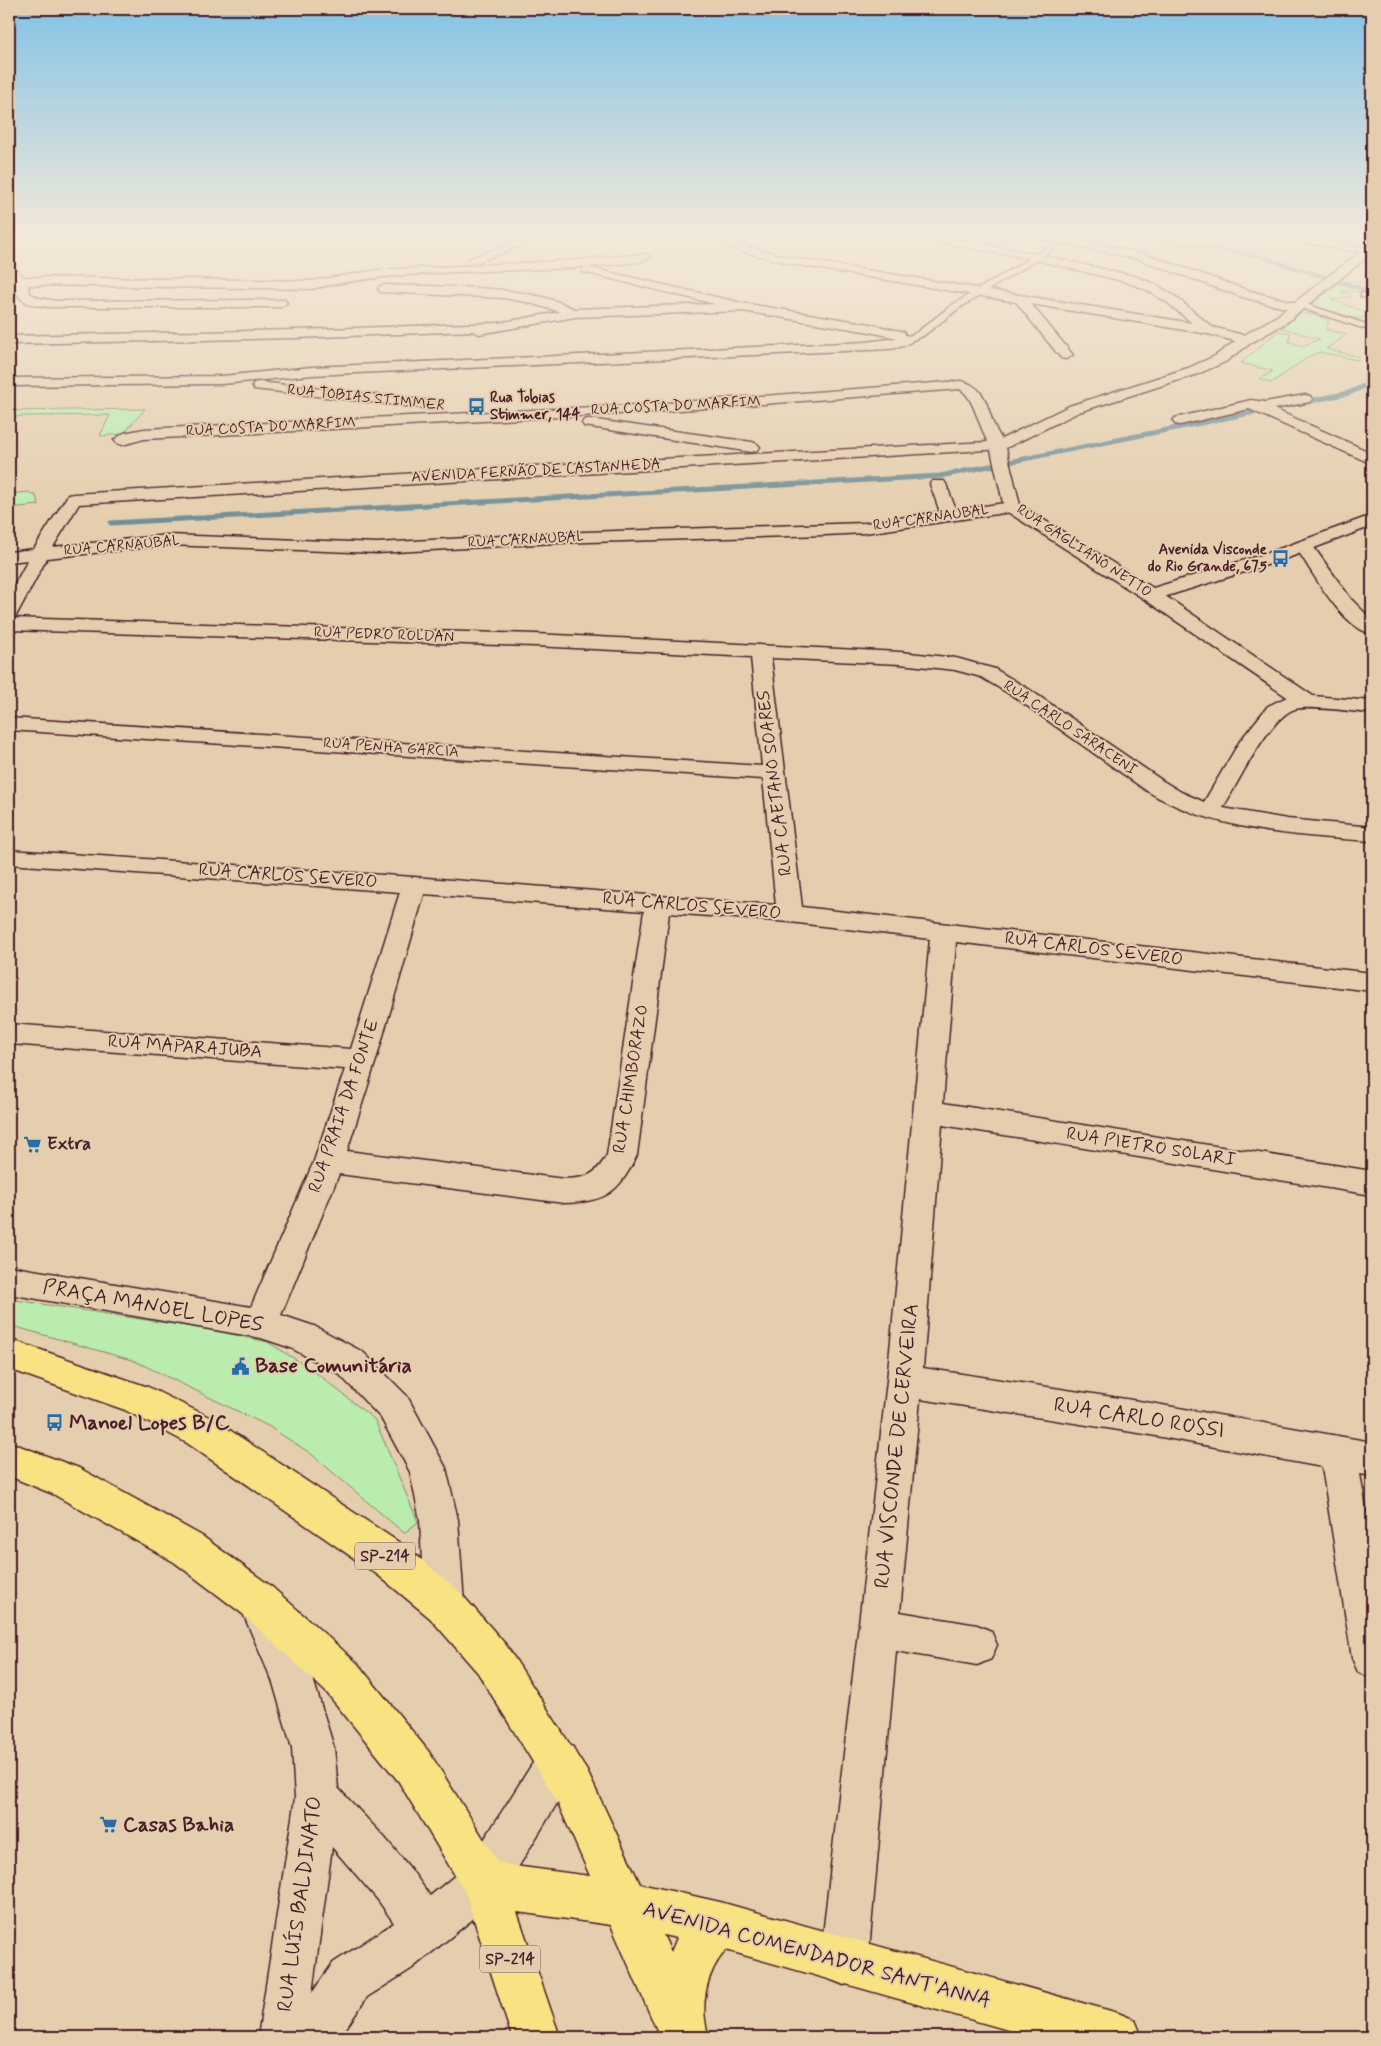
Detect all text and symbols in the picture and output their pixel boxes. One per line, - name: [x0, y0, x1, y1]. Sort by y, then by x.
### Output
- street label: RUA TOBIAS STIMMER: [286, 380, 446, 416]
- place label: Rua Tobias Stimmer, 144: [490, 388, 580, 425]
- street label: RUA COSTA DO MARFIM: [591, 392, 761, 420]
- bus stop icon: Rua Tobias Stimmer, 144: [466, 397, 486, 417]
- street label: RUA COSTA DO MARFIM: [186, 413, 356, 441]
- street label: AVENIDA FERNÃO DE CASTANHEDA: [411, 454, 661, 488]
- street label: RUA CARNAUBAL: [872, 500, 990, 536]
- street label: RUA GAGLIANO NETTO: [1012, 500, 1156, 602]
- street label: RUA CARNAUBAL: [467, 527, 585, 553]
- street label: RUA CARNAUBAL: [63, 531, 181, 561]
- place label: Avenida Visconde do Rio Grande, 675: [1148, 540, 1268, 577]
- bus stop icon: Avenida Visconde do Rio Grande, 675: [1271, 549, 1291, 569]
- street label: RUA PEDRO ROLDAN: [313, 623, 455, 647]
- street label: RUA CARLO SARACENI: [999, 676, 1141, 780]
- street label: RUA CAETANO SOARES: [752, 689, 798, 877]
- street label: RUA PENHA GARCIA: [323, 733, 459, 763]
- street label: RUA CARLOS SEVERO: [198, 858, 378, 894]
- street label: RUA CARLOS SEVERO: [602, 886, 782, 926]
- street label: RUA CARLOS SEVERO: [1004, 926, 1184, 972]
- street label: RUA CHIMBORAZO: [607, 1003, 655, 1155]
- street label: RUA PRAIA DA FONTE: [303, 1016, 385, 1196]
- street label: RUA MAPARAJUBA: [107, 1030, 263, 1064]
- street label: RUA PIETRO SOLARI: [1065, 1122, 1237, 1172]
- place label: Extra: [47, 1132, 91, 1156]
- supermarket icon: Extra: [23, 1134, 43, 1154]
- street label: PRAÇA MANOEL LOPES: [41, 1273, 266, 1339]
- street label: RUA VISCONDE DE CERVEIRA: [868, 1302, 926, 1590]
- place label: Base Comunitária: [255, 1352, 412, 1380]
- public building icon: Base Comunitária: [231, 1356, 251, 1376]
- street label: RUA CARLO ROSSI: [1052, 1391, 1226, 1445]
- place label: Manoel Lopes B/C: [69, 1409, 230, 1437]
- bus stop icon: Manoel Lopes B/C: [45, 1413, 65, 1433]
- road number: SP-214: [355, 1542, 415, 1570]
- street label: RUA LUÍS BALDINATO: [271, 1794, 329, 2014]
- place label: Casas Bahia: [123, 1811, 234, 1839]
- supermarket icon: Casas Bahia: [99, 1815, 119, 1835]
- street label: AVENIDA COMENDADOR SANT'ANNA: [640, 1895, 994, 2015]
- road number: SP-214: [480, 1946, 540, 1972]

